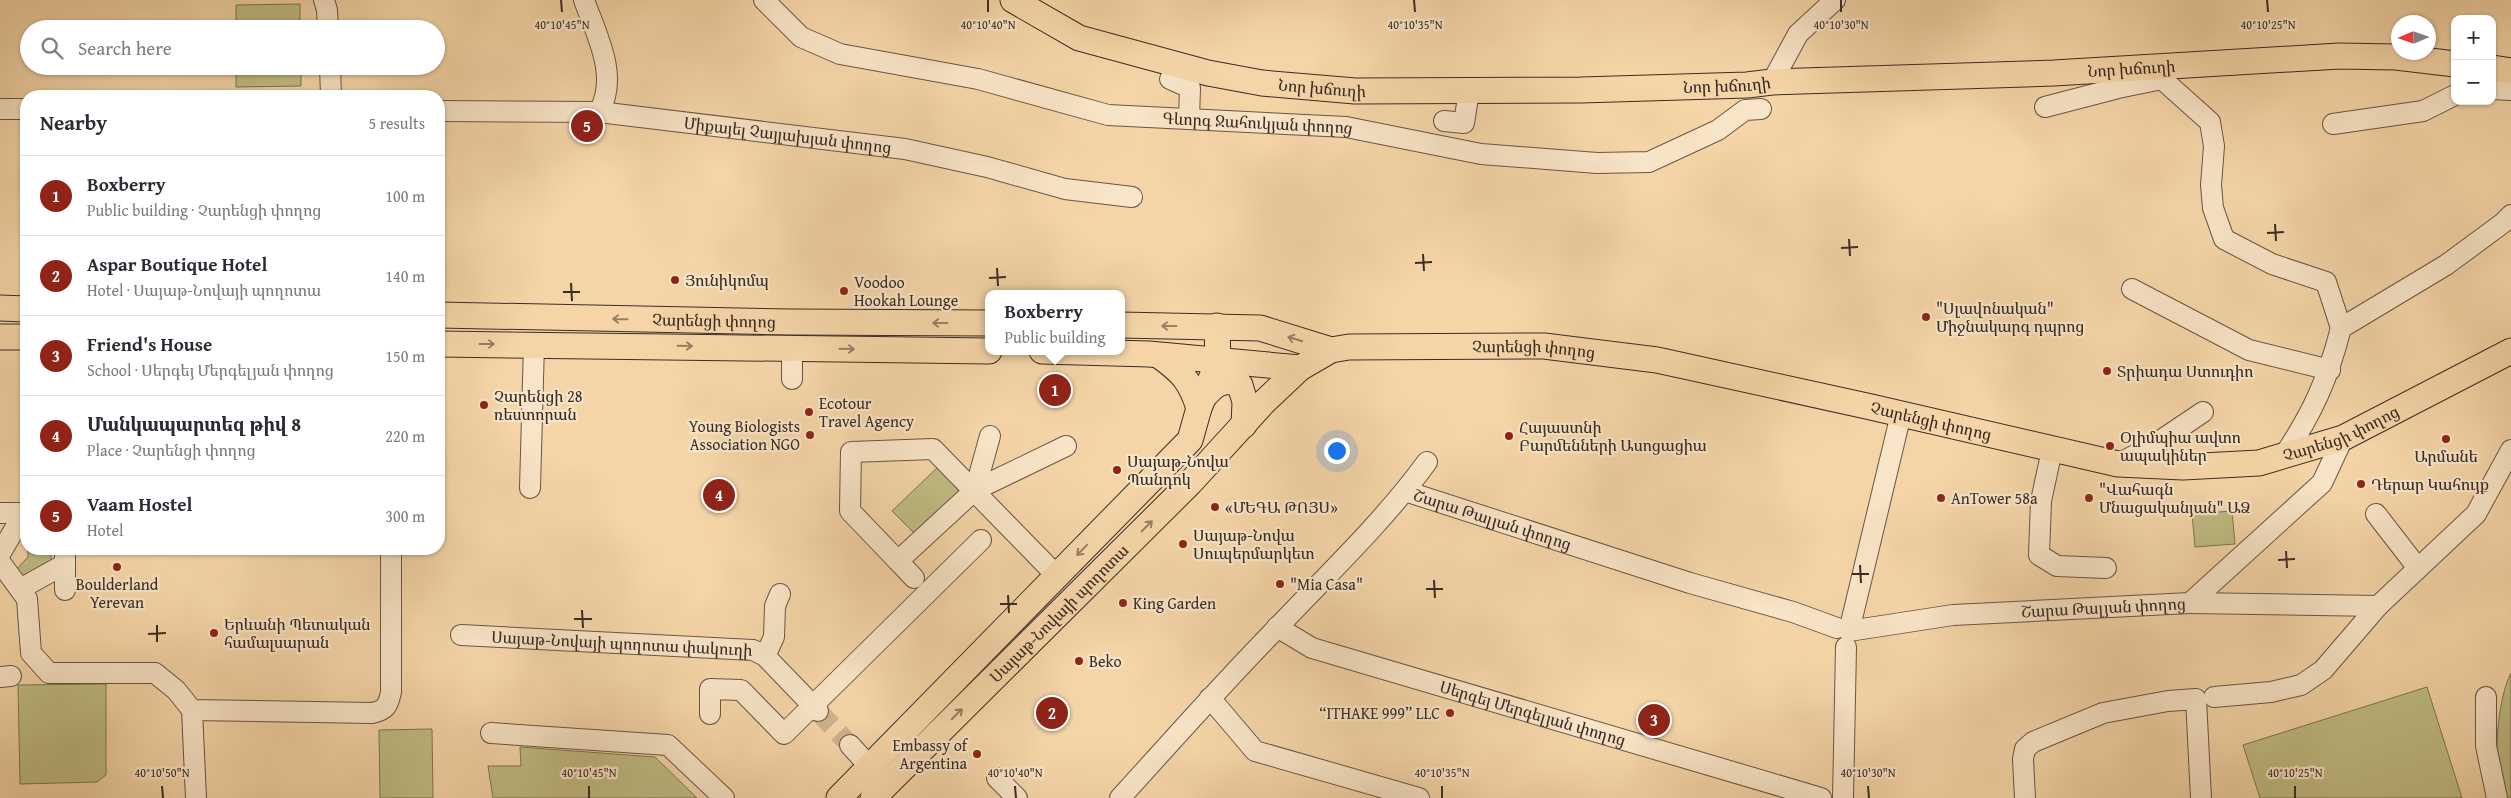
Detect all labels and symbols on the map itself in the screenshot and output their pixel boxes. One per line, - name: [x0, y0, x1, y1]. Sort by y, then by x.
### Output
- north arrow: [2391, 15, 2436, 60]
- text: 40°10'45"N: [534, 16, 590, 33]
- text: 40°10'40"N: [960, 16, 1016, 33]
- text: 40°10'35"N: [1387, 16, 1443, 33]
- text: 40°10'30"N: [1813, 16, 1869, 33]
- text: 40°10'25"N: [2240, 16, 2296, 33]
- street label: Նոր խճուղի: [2087, 54, 2176, 83]
- street label: Նոր խճուղի: [1683, 70, 1772, 99]
- street label: Նոր խճուղի: [1277, 72, 1366, 103]
- street label: Գևորգ Ջահուկյան փողոց: [1162, 106, 1355, 140]
- pin: 5: [571, 107, 603, 145]
- street label: Միքայել Չայլախյան փողոց: [682, 110, 893, 159]
- place label: Յունիկոմպ: [685, 268, 769, 292]
- place label: Voodoo Hookah Lounge: [854, 270, 958, 312]
- marker: Յունիկոմպ: [669, 274, 681, 286]
- marker: Voodoo Hookah Lounge: [838, 285, 850, 297]
- place label: "Սլավոնական" Միջնակարգ դպրոց: [1936, 296, 2084, 338]
- street label: Չարենցի փողոց: [652, 307, 776, 334]
- marker: "Սլավոնական" Միջնակարգ դպրոց: [1920, 311, 1932, 323]
- one-way arrow: [612, 314, 628, 323]
- one-way arrow: [932, 318, 948, 328]
- one-way arrow: [1161, 321, 1178, 331]
- one-way arrow: [1288, 334, 1304, 344]
- street label: Չարենցի փողոց: [1472, 334, 1597, 364]
- one-way arrow: [479, 339, 495, 349]
- one-way arrow: [677, 342, 693, 351]
- one-way arrow: [839, 344, 855, 354]
- place label: Տրիադա Ստուդիո: [2117, 359, 2253, 383]
- marker: Տրիադա Ստուդիո: [2101, 365, 2113, 377]
- pin: 1: [1039, 371, 1071, 409]
- place label: Չարենցի 28 ռեստորան: [494, 384, 583, 426]
- place label: Ecotour Travel Agency: [819, 391, 914, 433]
- street label: Չարենցի փողոց: [1868, 395, 1994, 447]
- marker: Չարենցի 28 ռեստորան: [478, 399, 490, 411]
- street label: Չարենցի փողոց: [2280, 399, 2403, 467]
- marker: Ecotour Travel Agency: [803, 406, 815, 418]
- place label: Young Biologists Association NGO: [689, 414, 800, 456]
- place label: Հայաստնի Բարմենների Ասոցացիա: [1519, 415, 1707, 457]
- place label: Օլիմպիա ավտո ապակիներ: [2120, 425, 2241, 467]
- marker: Young Biologists Association NGO: [804, 429, 816, 441]
- marker: Հայաստնի Բարմենների Ասոցացիա: [1503, 430, 1515, 442]
- marker: Արմանե: [2440, 433, 2452, 445]
- your location: [1324, 438, 1350, 464]
- marker: Օլիմպիա ավտո ապակիներ: [2104, 440, 2116, 452]
- place label: Արմանե: [2414, 444, 2478, 468]
- place label: Սայաթ-Նովա Պանդոկ: [1127, 449, 1229, 491]
- marker: Սայաթ-Նովա Պանդոկ: [1111, 464, 1123, 476]
- place label: Դերար Կահույք: [2371, 472, 2489, 496]
- pin: 4: [703, 476, 735, 514]
- place label: "Վահագն Մնացականյան" ԱՁ: [2099, 477, 2250, 519]
- marker: Դերար Կահույք: [2355, 478, 2367, 490]
- street label: Շարա Թալյան փողոց: [1410, 483, 1575, 556]
- place label: AnTower 58a: [1951, 486, 2038, 510]
- marker: AnTower 58a: [1935, 492, 1947, 504]
- marker: "Վահագն Մնացականյան" ԱՁ: [2083, 492, 2095, 504]
- place label: «ՄԵԳԱ ԹՈՅՍ»: [1225, 495, 1338, 519]
- marker: «ՄԵԳԱ ԹՈՅՍ»: [1209, 501, 1221, 513]
- one-way arrow: [1141, 520, 1153, 532]
- place label: Սայաթ-Նովա Սուպերմարկետ: [1193, 523, 1315, 565]
- marker: Սայաթ-Նովա Սուպերմարկետ: [1177, 538, 1189, 550]
- street label: Սայաթ-Նովայի պողոտա: [984, 539, 1134, 688]
- one-way arrow: [1076, 544, 1089, 556]
- marker: Boulderland Yerevan: [111, 561, 123, 573]
- place label: Boulderland Yerevan: [76, 572, 159, 614]
- place label: "Mia Casa": [1290, 572, 1363, 596]
- marker: "Mia Casa": [1274, 578, 1286, 590]
- place label: King Garden: [1133, 591, 1216, 615]
- street label: Շարա Թալյան փողոց: [2021, 591, 2186, 624]
- marker: King Garden: [1117, 597, 1129, 609]
- place label: Երևանի Պետական համալսարան: [224, 612, 371, 654]
- street label: Սայաթ-Նովայի պողոտա փակուղի: [491, 625, 753, 662]
- marker: Երևանի Պետական համալսարան: [208, 627, 220, 639]
- place label: Beko: [1089, 649, 1122, 673]
- marker: Beko: [1073, 655, 1085, 667]
- street label: Սերգեյ Մերգելյան փողոց: [1437, 674, 1629, 752]
- pin: 2: [1036, 694, 1068, 732]
- place label: “ITHAKE 999” LLC: [1319, 701, 1440, 725]
- pin: 3: [1638, 701, 1670, 739]
- marker: “ITHAKE 999” LLC: [1444, 707, 1456, 719]
- one-way arrow: [951, 708, 963, 721]
- place label: Embassy of Argentina: [893, 733, 969, 775]
- marker: Embassy of Argentina: [971, 748, 983, 760]
- text: 40°10'50"N: [134, 764, 190, 781]
- text: 40°10'45"N: [561, 764, 617, 781]
- text: 40°10'40"N: [987, 764, 1043, 781]
- text: 40°10'35"N: [1414, 764, 1470, 781]
- text: 40°10'30"N: [1840, 764, 1896, 781]
- text: 40°10'25"N: [2267, 764, 2323, 781]

